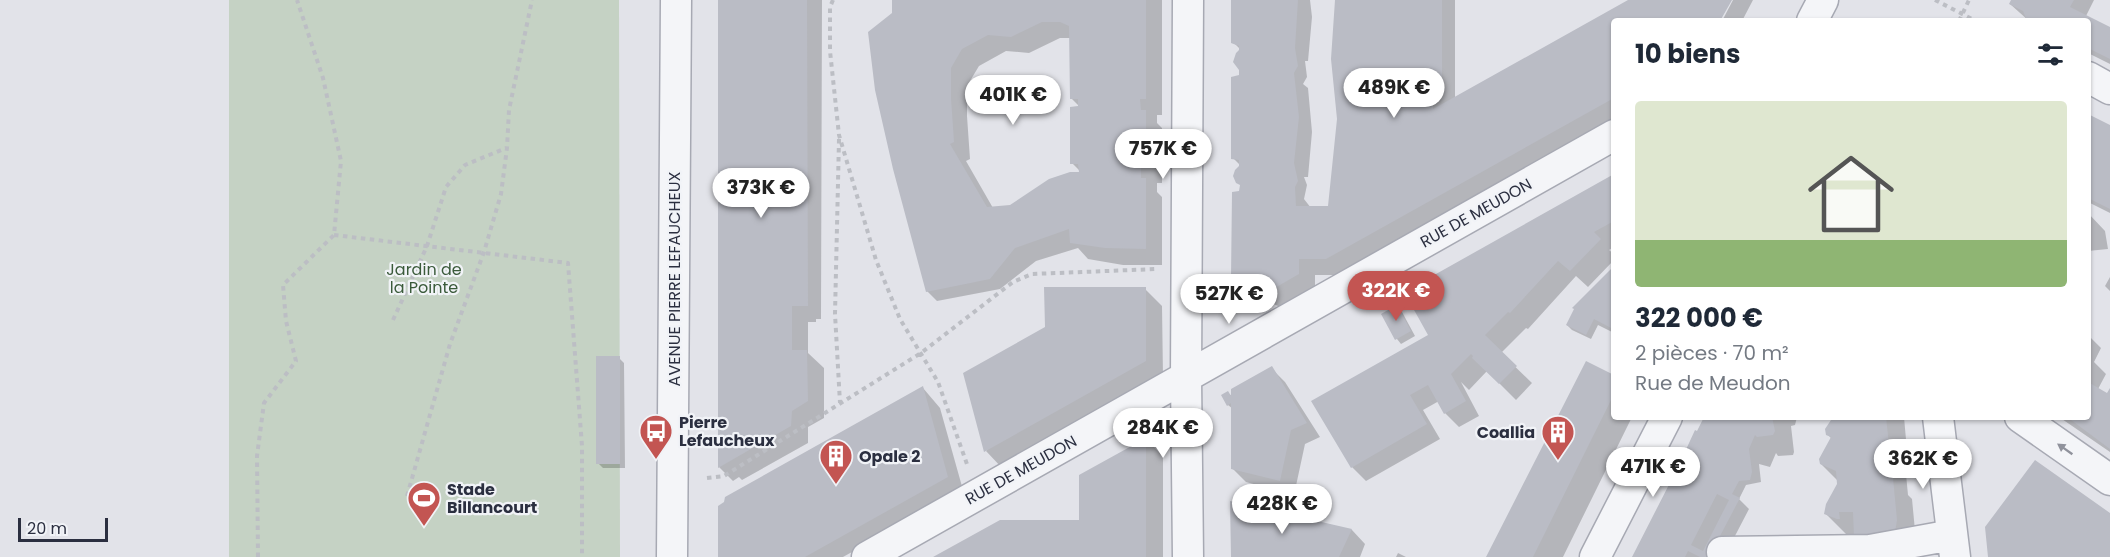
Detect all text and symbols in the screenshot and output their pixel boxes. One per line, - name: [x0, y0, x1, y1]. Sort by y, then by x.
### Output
- text: 10 biens: [1635, 36, 1741, 72]
- icon: filters: [2034, 38, 2067, 71]
- pin: 489K €: [1345, 68, 1443, 119]
- text: 489K €: [1358, 73, 1430, 101]
- pin: 401K €: [964, 75, 1062, 126]
- text: 401K €: [979, 80, 1047, 108]
- pin: 757K €: [1114, 129, 1212, 180]
- text: 757K €: [1129, 134, 1197, 162]
- icon: home: [1797, 140, 1905, 248]
- pin: 373K €: [712, 168, 810, 219]
- street label: AVENUE PIERRE LEFAUCHEUX: [663, 172, 686, 386]
- text: 373K €: [727, 173, 796, 201]
- street label: RUE DE MEUDON: [1416, 173, 1536, 253]
- park label: Jardin de la Pointe: [386, 258, 462, 299]
- pin: 322K €: [1347, 271, 1445, 322]
- pin: 527K €: [1180, 274, 1278, 325]
- text: 322K €: [1361, 276, 1431, 304]
- text: 527K €: [1194, 279, 1264, 307]
- text: 322 000 €: [1635, 300, 1763, 336]
- text: 2 pièces · 70 m²: [1635, 339, 1789, 367]
- text: Rue de Meudon: [1635, 369, 1791, 397]
- pin: 284K €: [1114, 408, 1212, 459]
- place label: Pierre Lefaucheux: [679, 411, 775, 452]
- bus stop icon: Pierre Lefaucheux: [638, 413, 674, 460]
- text: 284K €: [1127, 413, 1199, 441]
- building icon: Coallia: [1540, 414, 1576, 461]
- place label: Coallia: [1477, 421, 1535, 444]
- street label: RUE DE MEUDON: [961, 430, 1081, 510]
- building icon: Opale 2: [818, 438, 854, 485]
- pin: 362K €: [1874, 439, 1972, 490]
- one-way arrow: [2058, 443, 2074, 455]
- text: 362K €: [1888, 444, 1958, 472]
- place label: Opale 2: [859, 445, 920, 468]
- pin: 471K €: [1604, 447, 1702, 498]
- text: 471K €: [1620, 452, 1686, 480]
- place label: Stade Billancourt: [447, 478, 537, 519]
- sports icon: Stade Billancourt: [406, 480, 442, 527]
- pin: 428K €: [1233, 484, 1331, 535]
- text: 428K €: [1246, 489, 1318, 517]
- scale bar: [18, 515, 108, 542]
- text: 20 m: [27, 517, 67, 540]

